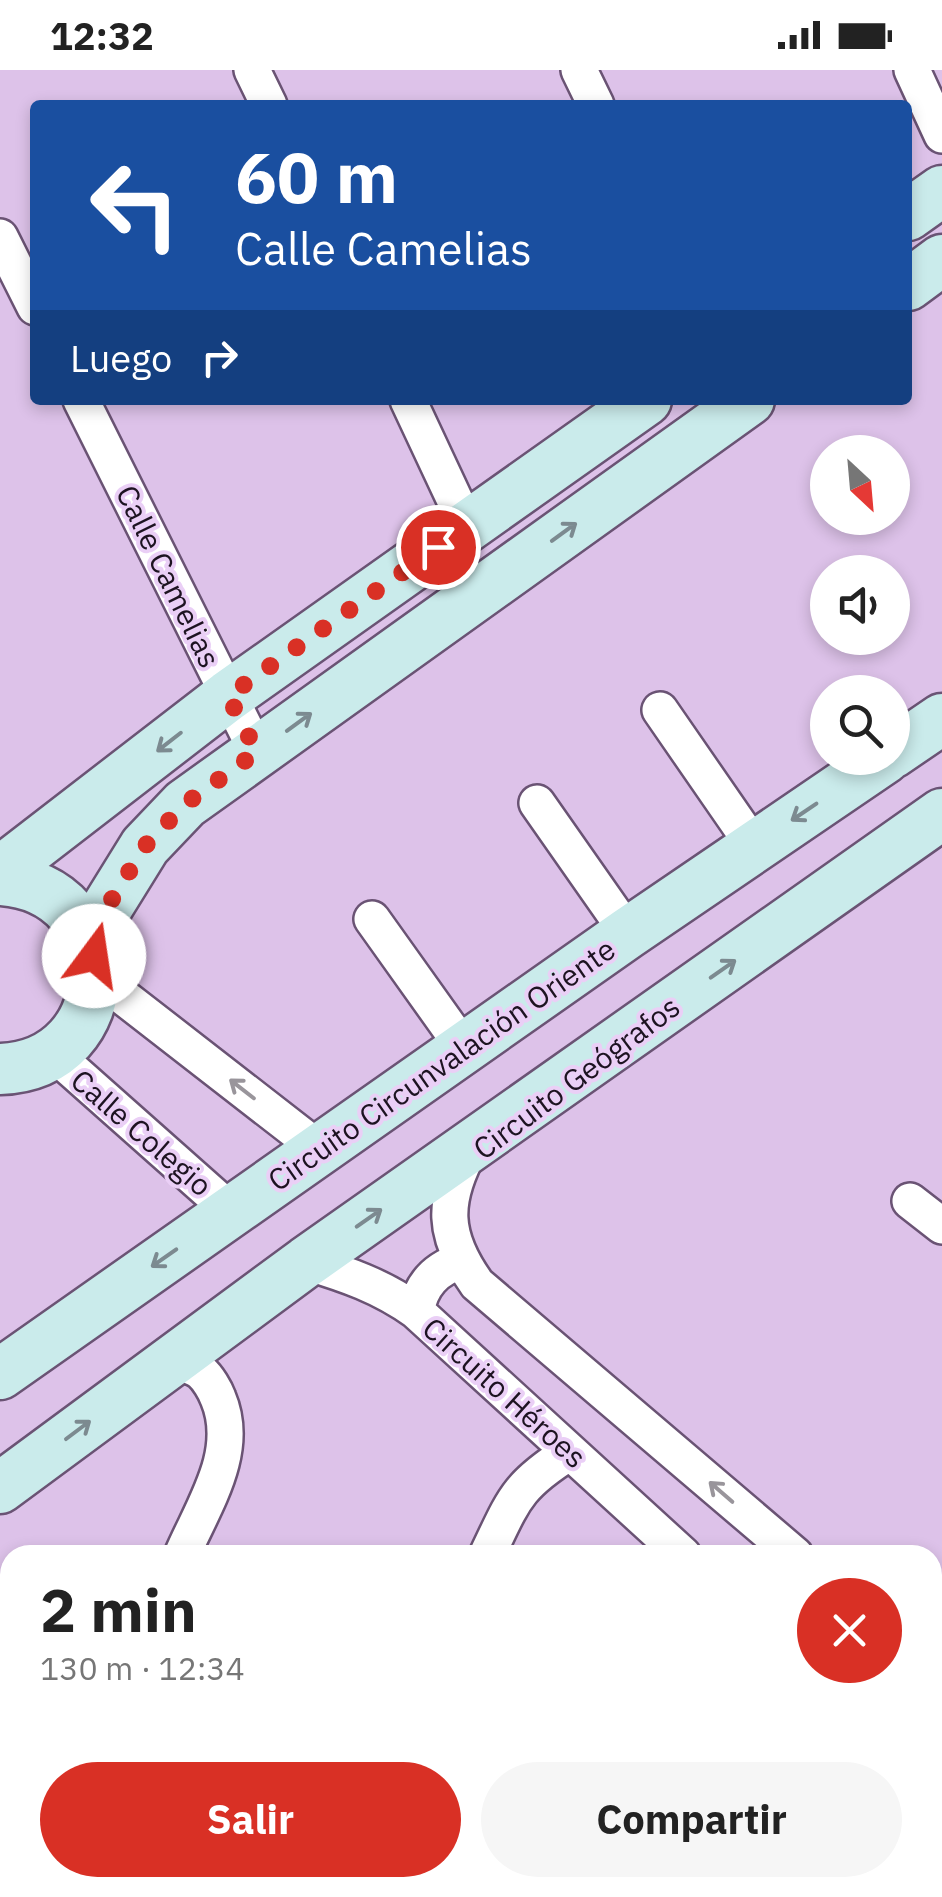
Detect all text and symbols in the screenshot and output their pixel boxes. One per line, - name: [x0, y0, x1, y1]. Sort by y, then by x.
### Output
- text: 12:32: [50, 11, 154, 60]
- text: 60 m: [235, 131, 398, 222]
- icon: left: [70, 140, 200, 270]
- text: Calle Camelias: [235, 219, 532, 277]
- icon: right: [192, 330, 247, 385]
- text: Luego: [70, 333, 172, 382]
- north arrow: [810, 435, 910, 535]
- map controls: [810, 435, 910, 775]
- street label: Calle Camelias: [108, 478, 230, 674]
- pin: [396, 505, 481, 590]
- icon: arrive: [411, 520, 466, 575]
- one-way arrow: [550, 522, 577, 543]
- button: sound: [810, 555, 910, 655]
- button: search: [810, 675, 910, 775]
- one-way arrow: [285, 711, 313, 732]
- one-way arrow: [156, 731, 183, 752]
- one-way arrow: [791, 801, 819, 822]
- position arrow: [42, 904, 146, 1008]
- street label: Circuito Circunvalación Oriente: [260, 929, 622, 1199]
- one-way arrow: [708, 959, 736, 980]
- street label: Circuito Geógrafos: [465, 987, 687, 1167]
- street label: Calle Colegio: [63, 1060, 221, 1204]
- one-way arrow: [229, 1079, 256, 1100]
- one-way arrow: [354, 1208, 382, 1229]
- one-way arrow: [151, 1247, 179, 1268]
- street label: Circuito Héroes: [415, 1308, 595, 1476]
- one-way arrow: [64, 1419, 91, 1440]
- one-way arrow: [708, 1481, 734, 1503]
- text: 2 min: [40, 1570, 197, 1649]
- button: close: [797, 1578, 902, 1683]
- text: 130 m · 12:34: [40, 1647, 245, 1689]
- button: Salir: [40, 1762, 461, 1877]
- button: Compartir: [481, 1762, 902, 1877]

